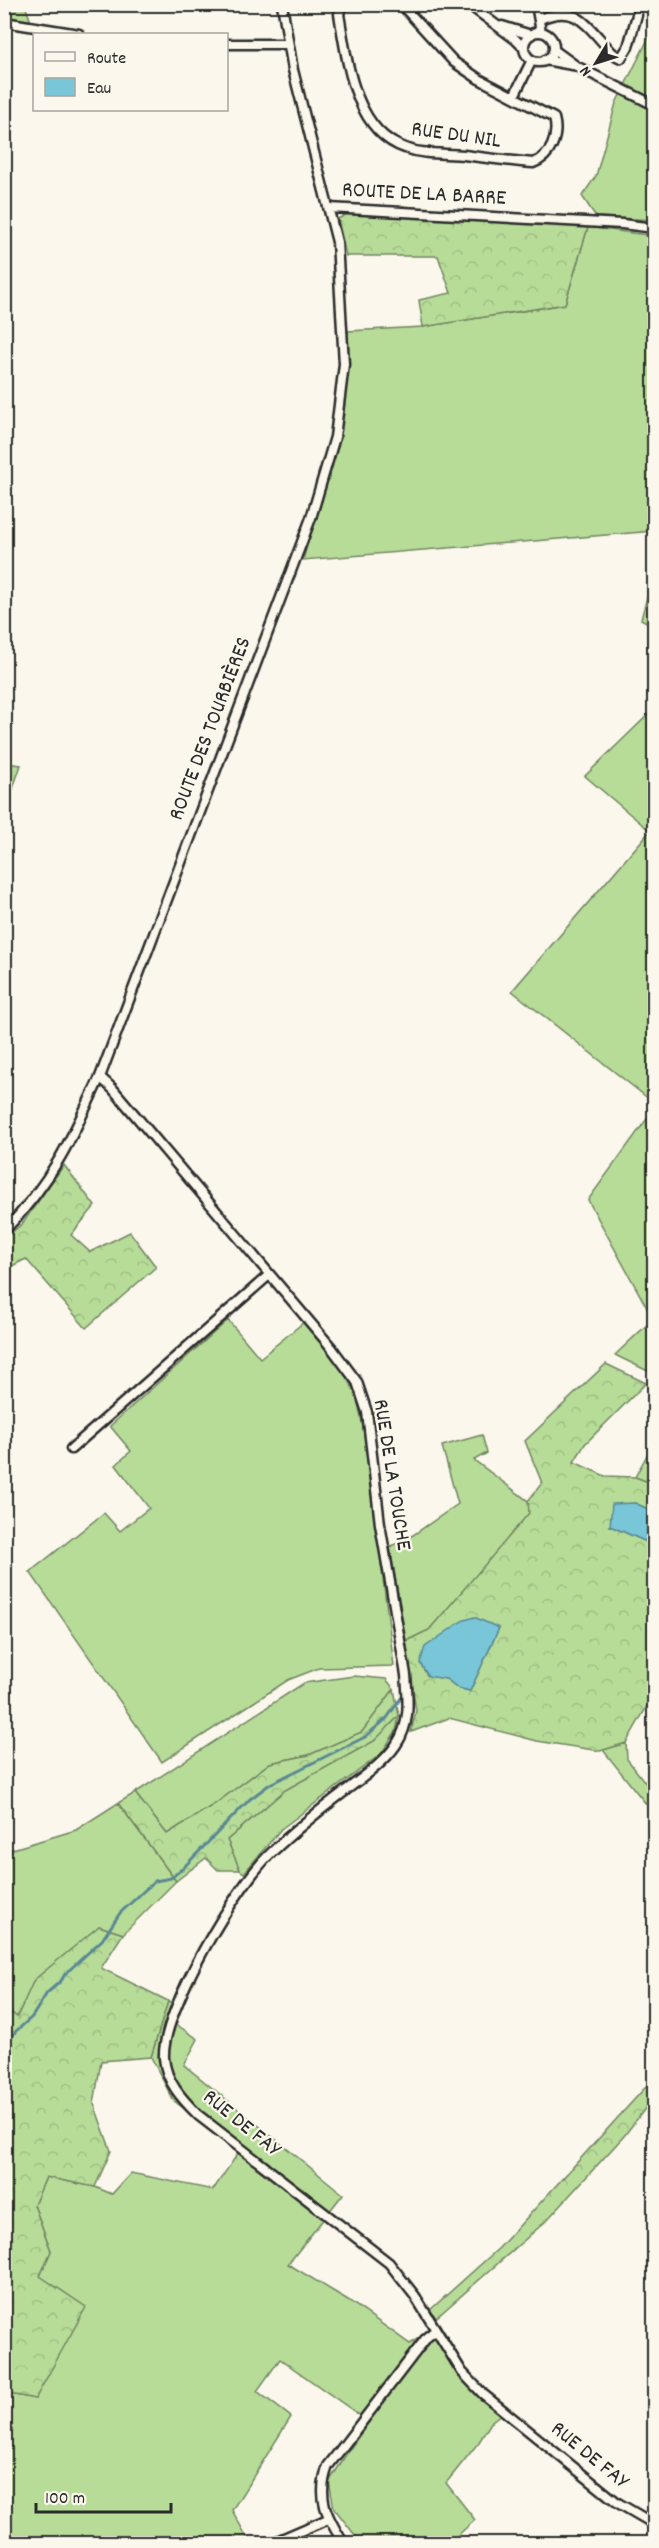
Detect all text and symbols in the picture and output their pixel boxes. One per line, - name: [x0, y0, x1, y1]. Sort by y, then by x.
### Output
- legend: [33, 33, 228, 111]
- north arrow: [566, 33, 626, 93]
- text: Route: [87, 47, 126, 72]
- text: N: [575, 60, 598, 81]
- text: Eau: [87, 77, 111, 102]
- street label: RUE DU NIL: [409, 114, 503, 158]
- street label: ROUTE DE LA BARRE: [341, 175, 507, 215]
- street label: ROUTE DES TOURBIÈRES: [162, 633, 260, 825]
- street label: RUE DE LA TOUCHE: [364, 1397, 418, 1553]
- street label: RUE DE FAY: [195, 2083, 287, 2166]
- street label: RUE DE FAY: [543, 2415, 635, 2498]
- scale bar: [36, 2476, 171, 2514]
- text: 100 m: [45, 2487, 85, 2512]

